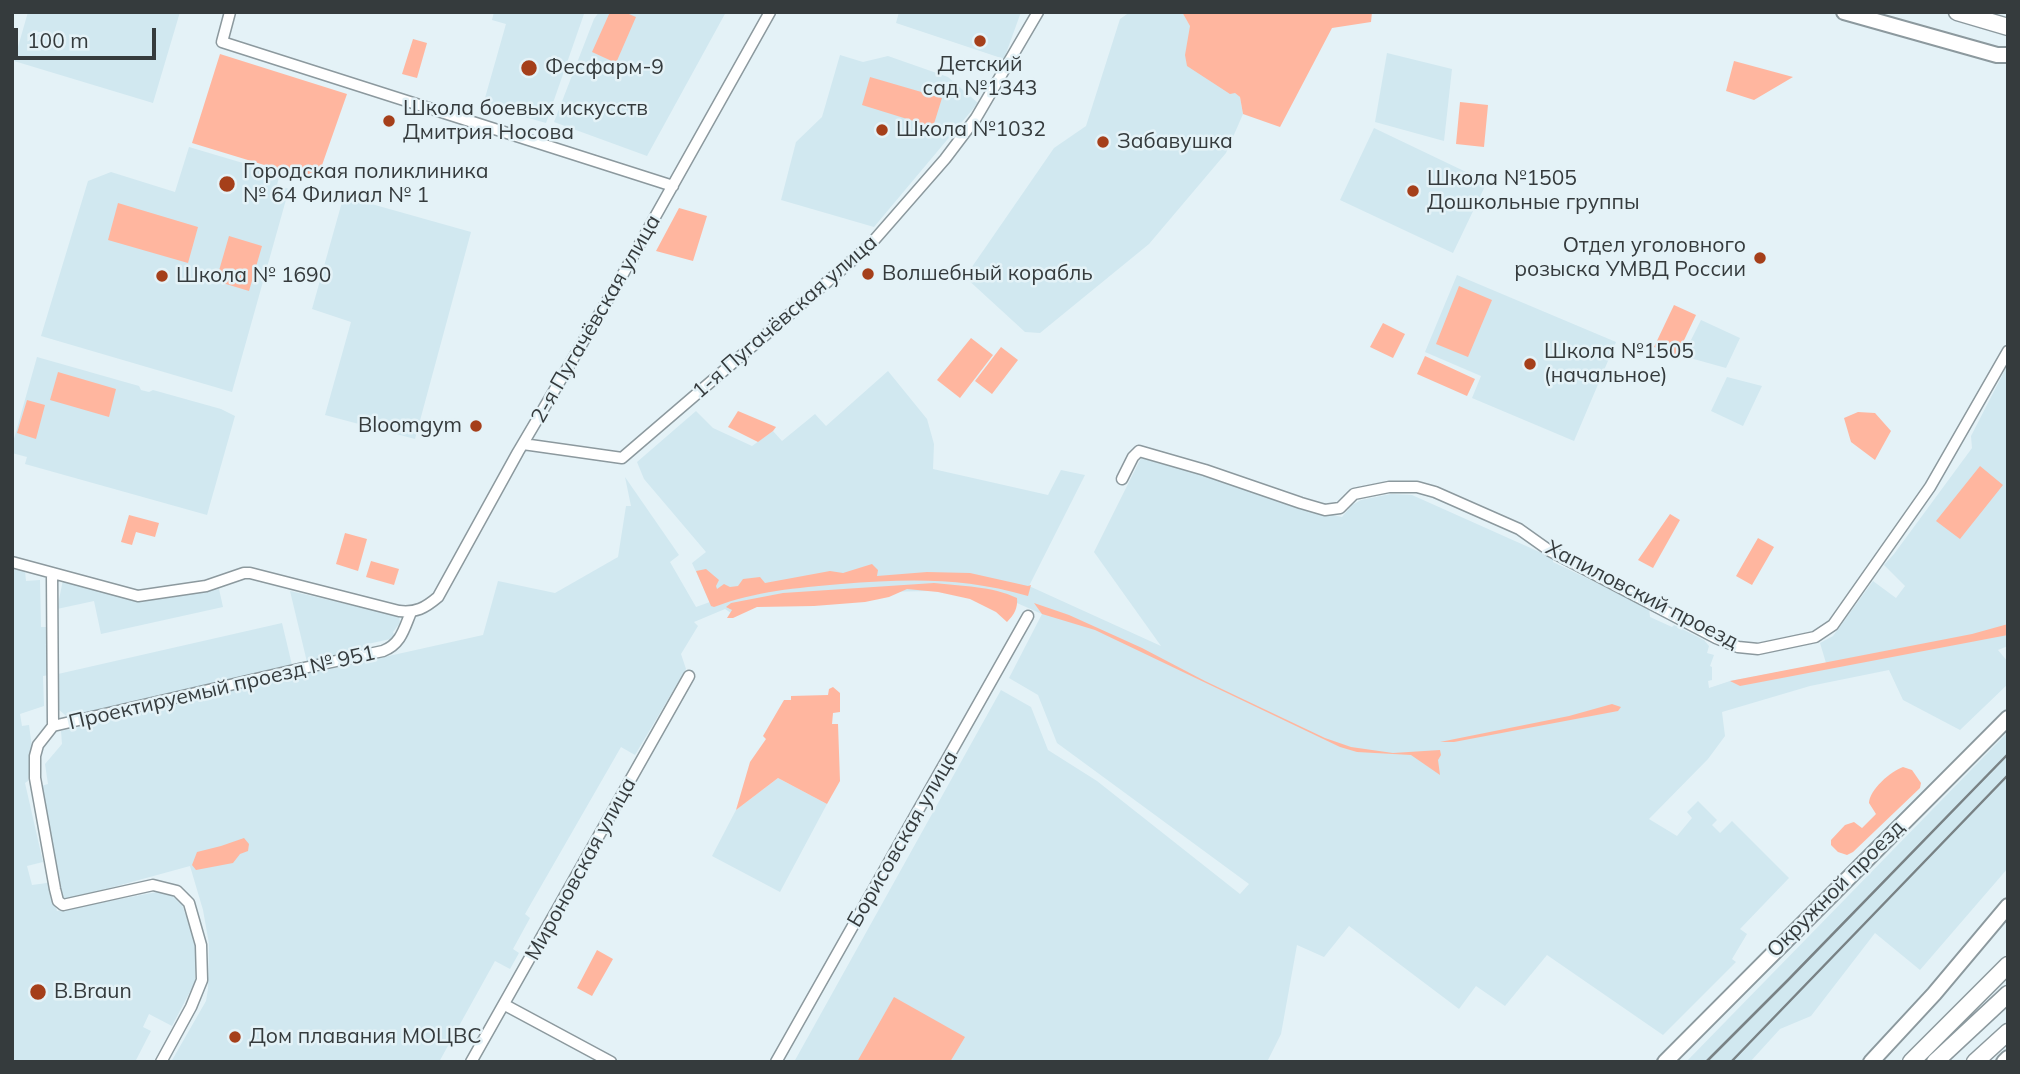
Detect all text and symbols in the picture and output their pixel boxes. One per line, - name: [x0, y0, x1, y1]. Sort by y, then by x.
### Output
- scale bar: [18, 14, 159, 58]
- text: 100 m: [27, 27, 89, 53]
- marker: Детский сад №1343: [972, 33, 988, 49]
- place label: Детский сад №1343: [923, 52, 1037, 102]
- place label: Фесфарм-9: [545, 55, 664, 81]
- marker: Фесфарм-9: [519, 58, 539, 78]
- place label: Школа боевых искусств Дмитрия Носова: [403, 96, 648, 146]
- marker: Школа боевых искусств Дмитрия Носова: [381, 113, 397, 129]
- place label: Школа №1032: [896, 117, 1046, 143]
- marker: Школа №1032: [874, 122, 890, 138]
- place label: Забавушка: [1117, 129, 1233, 155]
- marker: Забавушка: [1095, 134, 1111, 150]
- place label: Городская поликлиника № 64 Филиал № 1: [243, 159, 488, 209]
- place label: Школа №1505 Дошкольные группы: [1427, 166, 1640, 216]
- marker: Городская поликлиника № 64 Филиал № 1: [217, 174, 237, 194]
- marker: Школа №1505 Дошкольные группы: [1405, 183, 1421, 199]
- street label: 2-я Пугачёвская улица: [526, 210, 666, 428]
- street label: 1-я Пугачёвская улица: [688, 230, 882, 404]
- place label: Отдел уголовного розыска УМВД России: [1514, 233, 1746, 283]
- marker: Отдел уголовного розыска УМВД России: [1752, 250, 1768, 266]
- place label: Волшебный корабль: [882, 261, 1093, 287]
- place label: Школа № 1690: [176, 263, 331, 289]
- marker: Волшебный корабль: [860, 266, 876, 282]
- marker: Школа № 1690: [154, 268, 170, 284]
- place label: Школа №1505 (начальное): [1544, 339, 1694, 389]
- marker: Школа №1505 (начальное): [1522, 356, 1538, 372]
- place label: Bloomgym: [358, 413, 462, 439]
- marker: Bloomgym: [468, 418, 484, 434]
- street label: Хапиловский проезд: [1541, 535, 1743, 655]
- street label: Проектируемый проезд № 951: [66, 640, 378, 736]
- street label: Борисовская улица: [842, 746, 964, 932]
- street label: Мироновская улица: [520, 773, 642, 965]
- street label: Окружной проезд: [1762, 815, 1910, 963]
- place label: B.Braun: [54, 979, 132, 1005]
- marker: B.Braun: [28, 982, 48, 1002]
- place label: Дом плавания МОЦВС: [249, 1024, 482, 1050]
- marker: Дом плавания МОЦВС: [227, 1029, 243, 1045]

